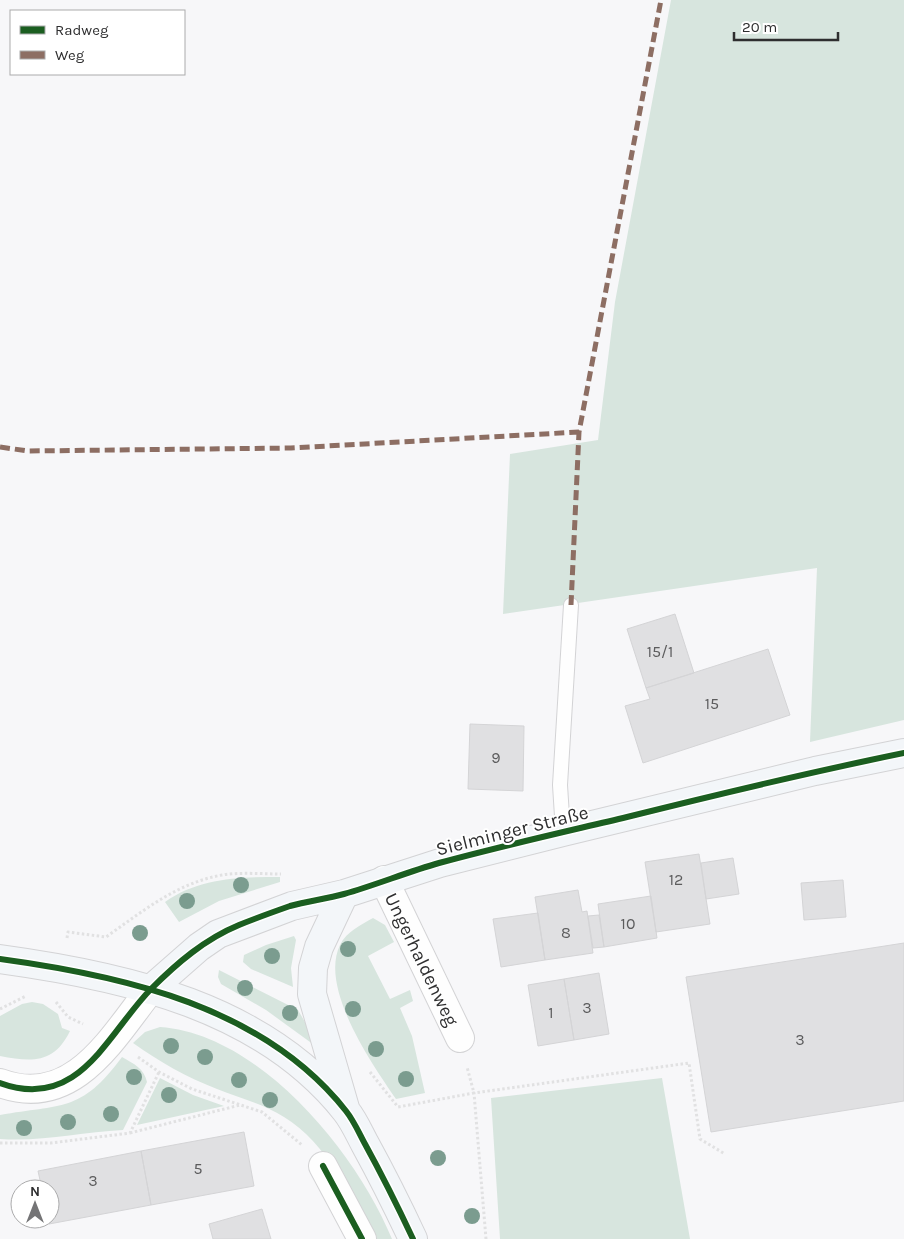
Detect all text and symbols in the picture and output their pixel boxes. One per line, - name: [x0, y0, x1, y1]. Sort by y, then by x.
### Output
- legend: [10, 10, 185, 75]
- scale bar: [734, 10, 838, 42]
- text: 20 m: [742, 18, 777, 36]
- text: Radweg: [55, 21, 109, 39]
- text: Weg: [55, 46, 85, 64]
- house number: 15/1: [647, 642, 673, 661]
- house number: 15: [705, 694, 719, 713]
- house number: 9: [491, 748, 501, 767]
- street label: Sielminger Straße: [434, 801, 591, 861]
- house number: 12: [669, 870, 683, 889]
- street label: Ungerhaldenweg: [380, 889, 463, 1030]
- house number: 10: [621, 914, 635, 933]
- house number: 8: [561, 923, 571, 942]
- house number: 3: [582, 998, 592, 1017]
- house number: 1: [548, 1003, 554, 1022]
- house number: 3: [795, 1030, 805, 1049]
- house number: 5: [193, 1159, 203, 1178]
- house number: 3: [88, 1171, 98, 1190]
- north arrow: [10, 1179, 60, 1229]
- text: N: [30, 1183, 40, 1200]

